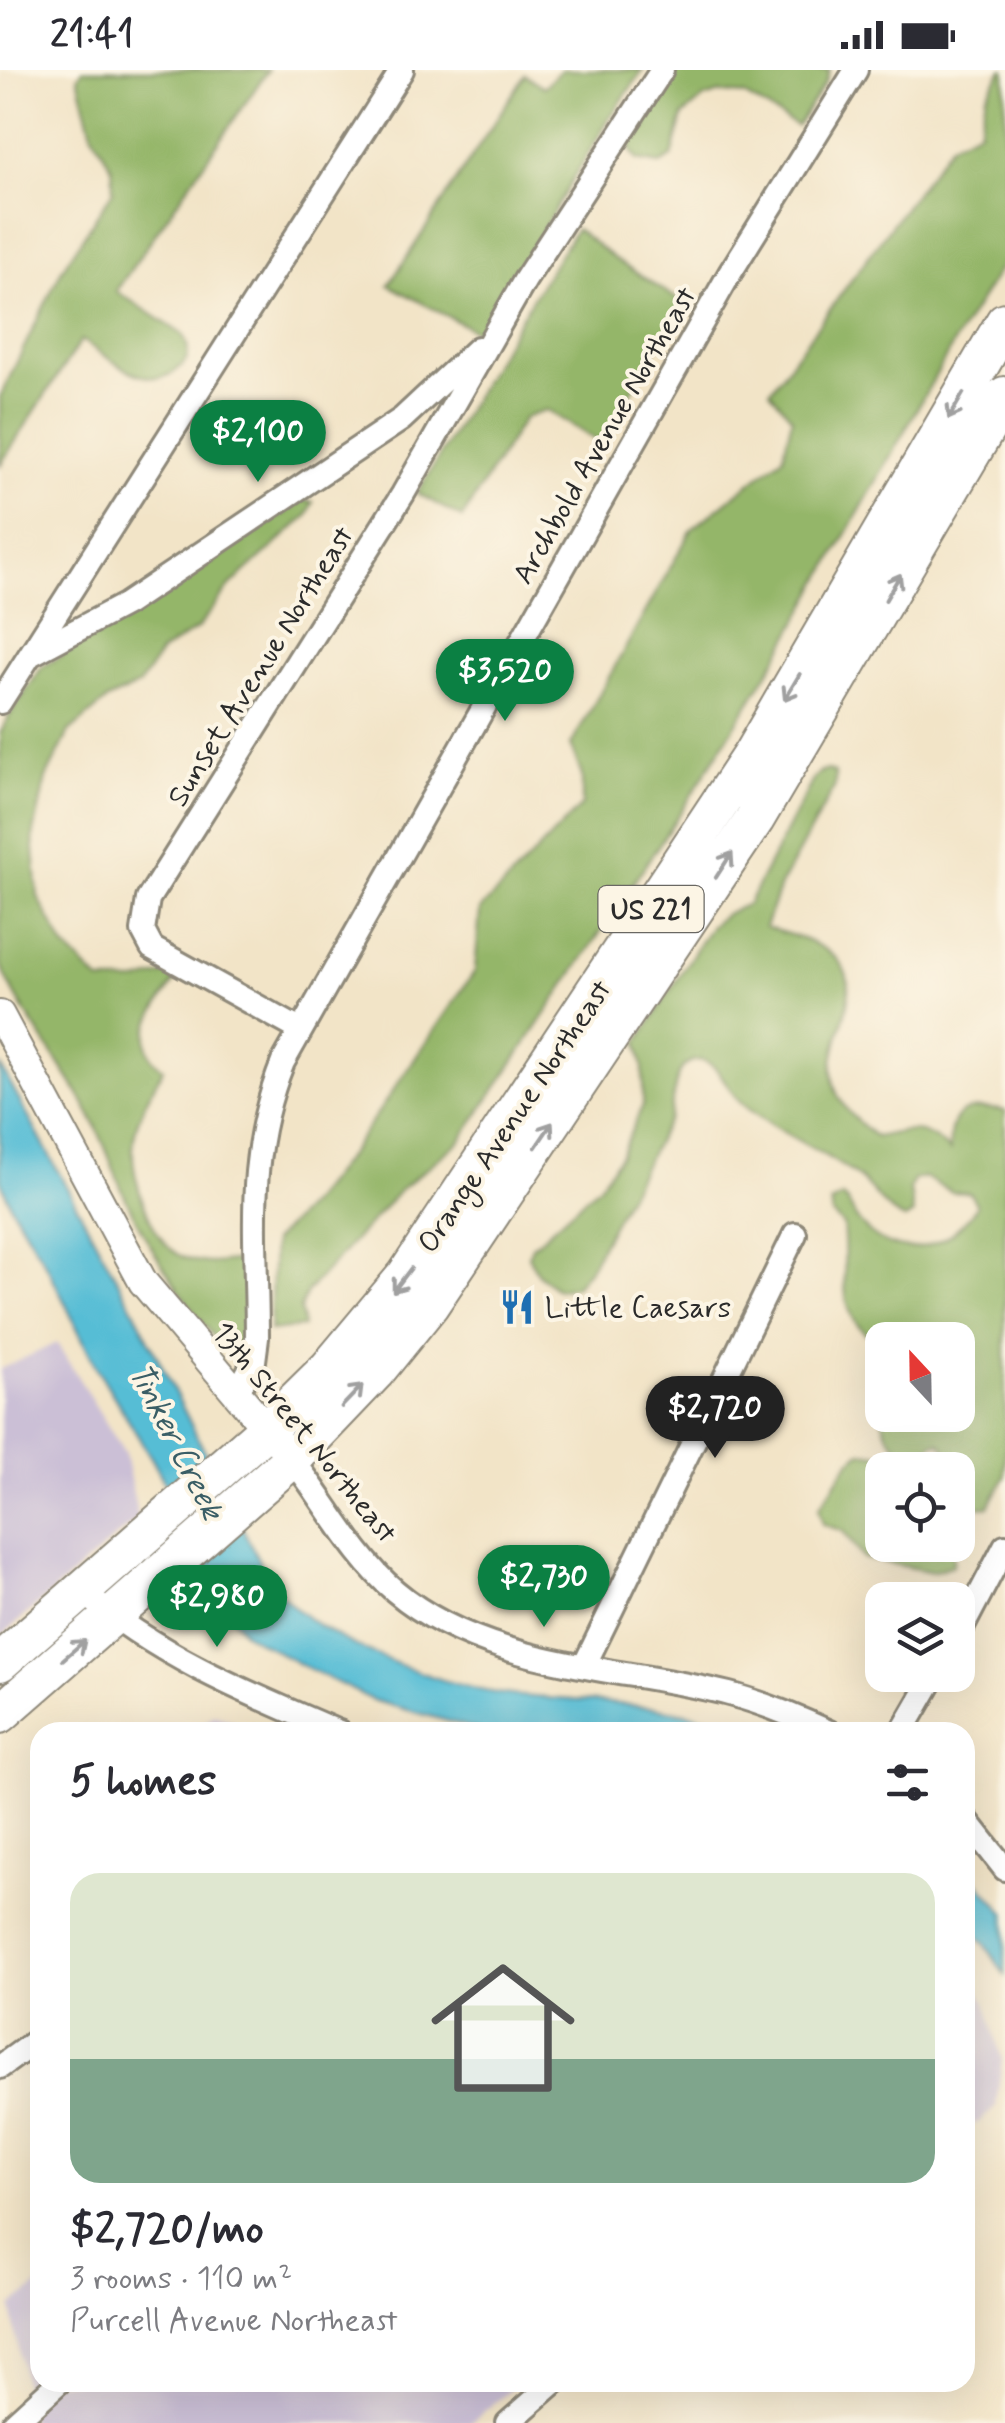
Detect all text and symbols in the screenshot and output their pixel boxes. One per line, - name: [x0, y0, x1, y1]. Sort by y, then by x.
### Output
- text: 21:41: [50, 11, 134, 60]
- street label: Archbold Avenue Northeast: [504, 280, 707, 592]
- one-way arrow: [946, 391, 966, 420]
- pin: $2,100: [177, 400, 339, 485]
- text: $2,100: [212, 411, 304, 453]
- street label: Sunset Avenue Northeast: [159, 519, 364, 814]
- one-way arrow: [883, 573, 903, 602]
- pin: $3,520: [424, 639, 586, 724]
- text: $3,520: [458, 650, 552, 692]
- one-way arrow: [782, 672, 802, 701]
- one-way arrow: [714, 851, 735, 879]
- road number: US 221: [598, 886, 704, 932]
- street label: Orange Avenue Northeast: [409, 972, 623, 1262]
- one-way arrow: [534, 1122, 554, 1149]
- one-way arrow: [392, 1266, 413, 1293]
- restaurant icon: Little Caesars: [498, 1288, 536, 1326]
- place label: Little Caesars: [545, 1289, 731, 1328]
- street label: 13th Street Northeast: [202, 1314, 405, 1552]
- north arrow: [865, 1322, 975, 1432]
- map controls: [865, 1322, 975, 1692]
- water label: Tinker Creek: [118, 1356, 233, 1529]
- pin: $2,720: [634, 1376, 796, 1461]
- one-way arrow: [339, 1385, 363, 1409]
- text: $2,720: [668, 1387, 762, 1429]
- button: locate: [865, 1452, 975, 1562]
- pin: $2,730: [463, 1545, 625, 1630]
- text: $2,730: [500, 1556, 588, 1598]
- pin: $2,980: [136, 1565, 298, 1650]
- text: $2,980: [169, 1576, 265, 1618]
- button: layers: [865, 1582, 975, 1692]
- one-way arrow: [60, 1640, 86, 1662]
- text: 5 homes: [70, 1755, 216, 1810]
- icon: filters: [880, 1755, 935, 1810]
- icon: home: [413, 1938, 593, 2118]
- text: $2,720/mo: [70, 2203, 264, 2258]
- text: 3 rooms · 110 m²: [70, 2258, 292, 2300]
- text: Purcell Avenue Northeast: [70, 2300, 398, 2342]

